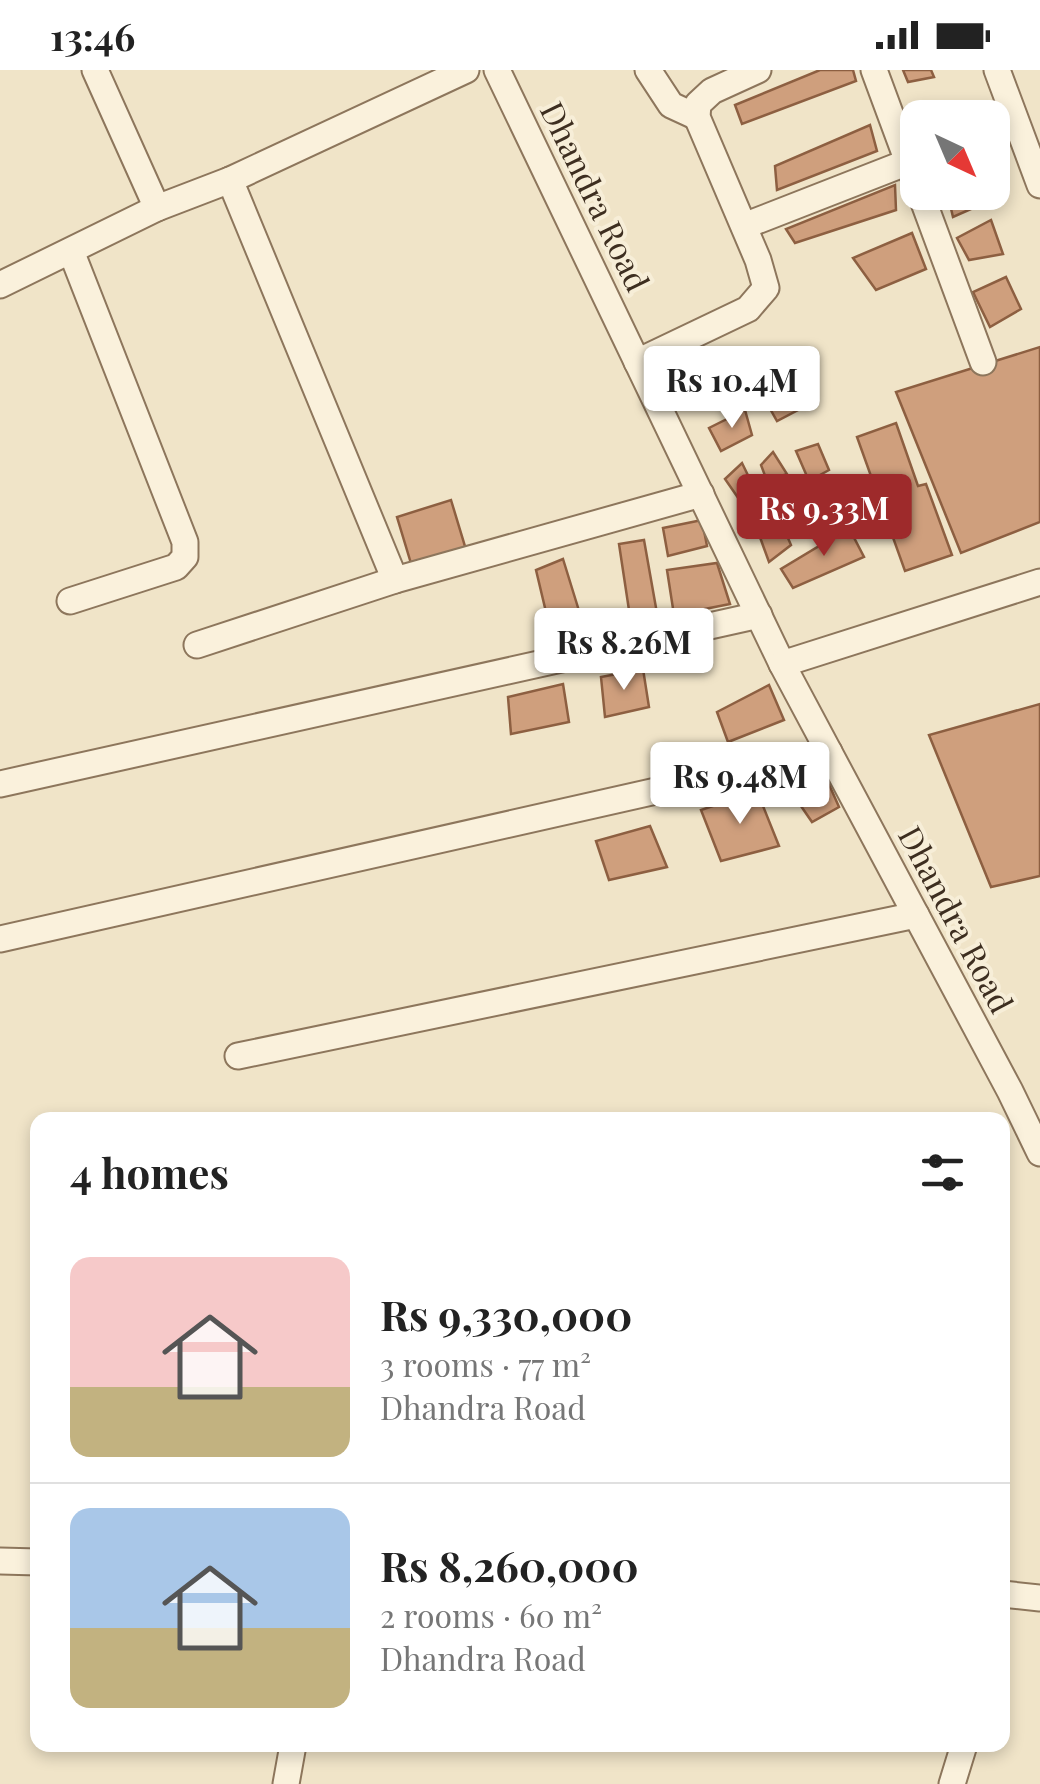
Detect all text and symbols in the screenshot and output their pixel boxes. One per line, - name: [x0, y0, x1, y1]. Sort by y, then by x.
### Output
- text: 13:46: [50, 10, 135, 61]
- street label: Dhandra Road: [532, 94, 661, 298]
- north arrow: [900, 100, 1010, 210]
- map controls: [900, 100, 1010, 210]
- pin: Rs 10.4M: [629, 346, 835, 431]
- text: Rs 10.4M: [666, 357, 798, 400]
- pin: Rs 9.33M: [721, 474, 927, 559]
- text: Rs 9.33M: [759, 485, 889, 528]
- pin: Rs 8.26M: [521, 608, 727, 693]
- text: Rs 8.26M: [556, 619, 692, 662]
- pin: Rs 9.48M: [637, 742, 843, 827]
- text: Rs 9.48M: [672, 753, 808, 796]
- street label: Dhandra Road: [890, 818, 1024, 1020]
- text: 4 homes: [70, 1144, 229, 1200]
- icon: filters: [915, 1145, 970, 1200]
- text: Rs 9,330,000: [380, 1286, 632, 1342]
- icon: home: [150, 1297, 270, 1417]
- text: 3 rooms · 77 m²: [380, 1342, 591, 1385]
- text: Dhandra Road: [380, 1385, 586, 1428]
- text: Rs 8,260,000: [380, 1537, 638, 1593]
- icon: home: [150, 1548, 270, 1668]
- text: 2 rooms · 60 m²: [380, 1593, 602, 1636]
- text: Dhandra Road: [380, 1636, 586, 1679]

